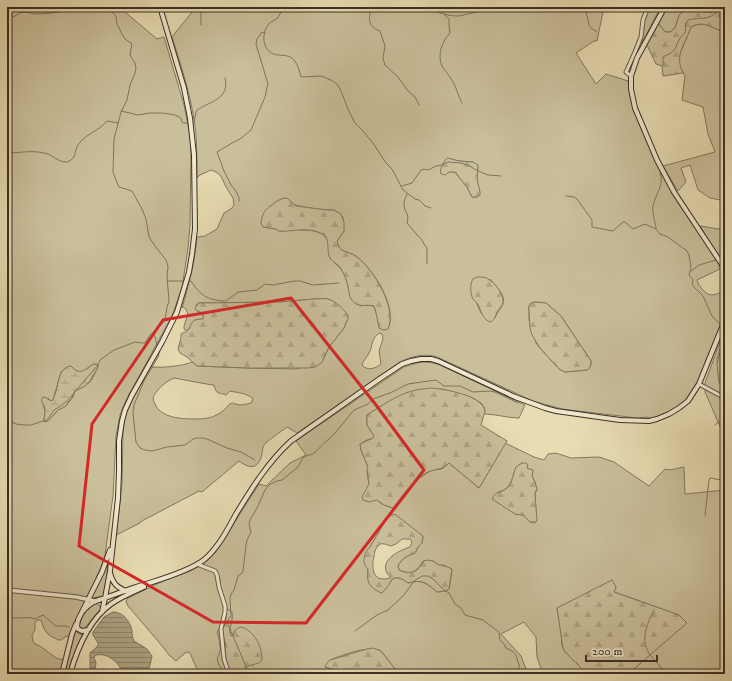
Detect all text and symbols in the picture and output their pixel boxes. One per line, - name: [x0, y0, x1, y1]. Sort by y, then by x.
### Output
- scale bar: [586, 637, 657, 663]
- text: 200 m: [592, 644, 622, 659]

